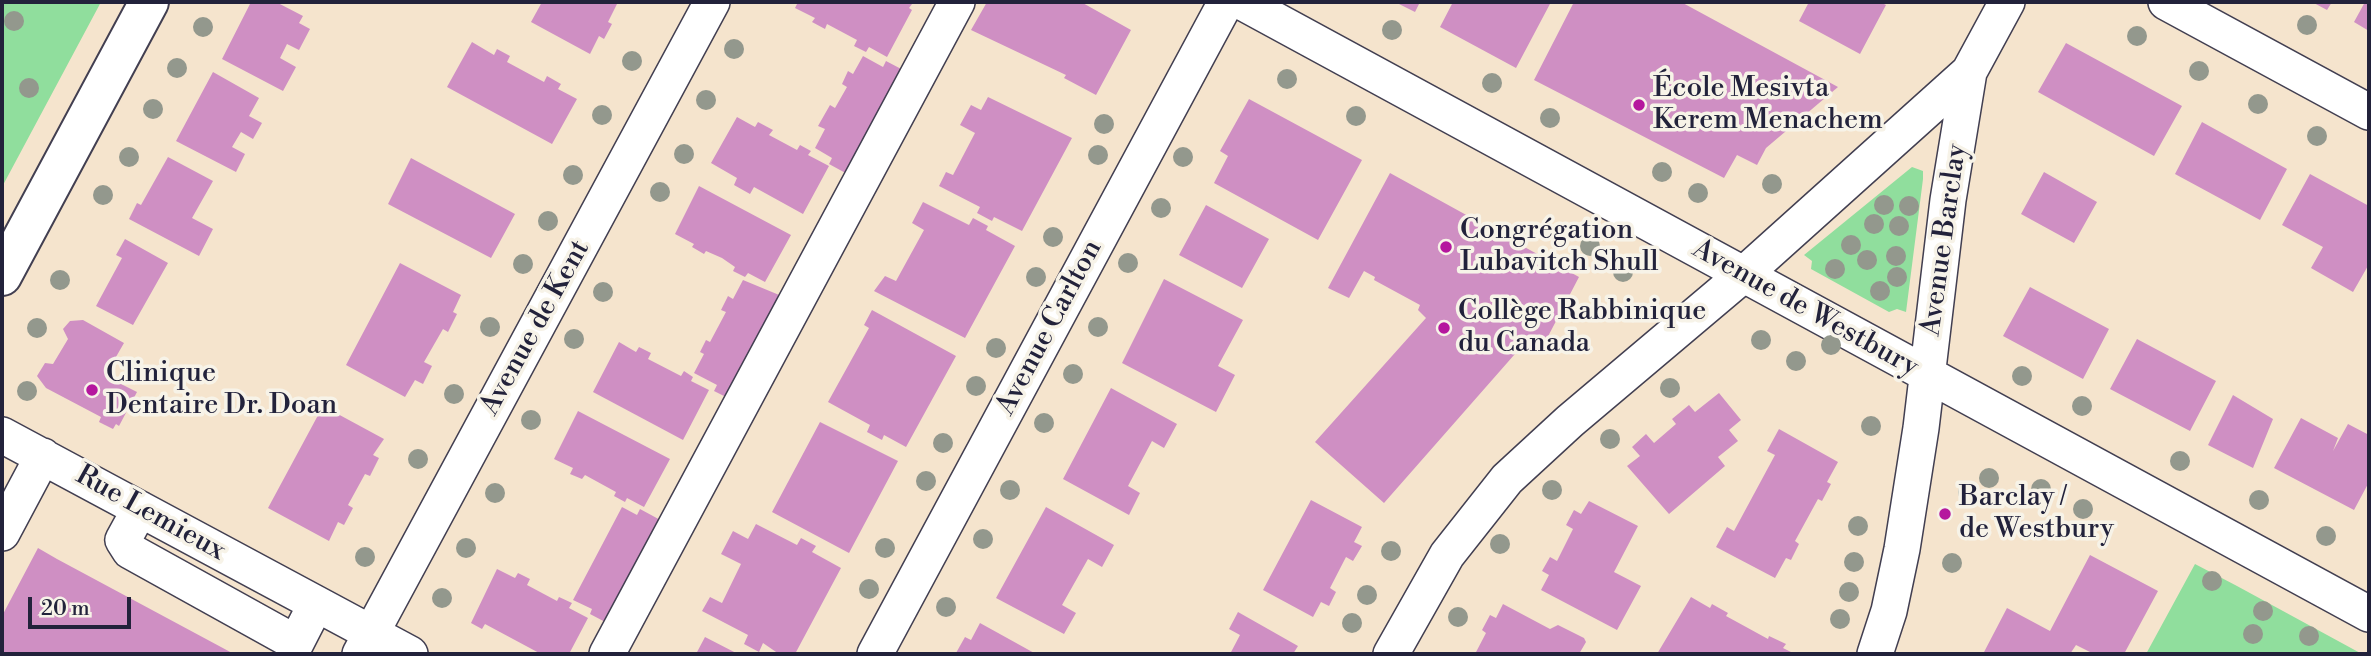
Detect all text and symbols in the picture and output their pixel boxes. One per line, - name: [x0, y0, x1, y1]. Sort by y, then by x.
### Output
- place label: École Mesivta Kerem Menachem: [1653, 72, 1883, 138]
- marker: École Mesivta Kerem Menachem: [1631, 97, 1647, 113]
- street label: Avenue Barclay: [1915, 142, 1975, 338]
- place label: Congrégation Lubavitch Shull: [1460, 214, 1658, 280]
- street label: Avenue de Westbury: [1686, 233, 1924, 385]
- street label: Avenue de Kent: [474, 235, 598, 421]
- street label: Avenue Carlton: [990, 235, 1110, 421]
- marker: Congrégation Lubavitch Shull: [1438, 239, 1454, 255]
- place label: Collège Rabbinique du Canada: [1458, 295, 1706, 361]
- marker: Collège Rabbinique du Canada: [1436, 320, 1452, 336]
- place label: Clinique Dentaire Dr. Doan: [106, 357, 337, 423]
- marker: Clinique Dentaire Dr. Doan: [84, 382, 100, 398]
- street label: Rue Lemieux: [69, 459, 231, 569]
- place label: Barclay / de Westbury: [1959, 481, 2114, 547]
- marker: Barclay / de Westbury: [1937, 506, 1953, 522]
- scale bar: [32, 582, 135, 626]
- text: 20 m: [41, 596, 90, 622]

